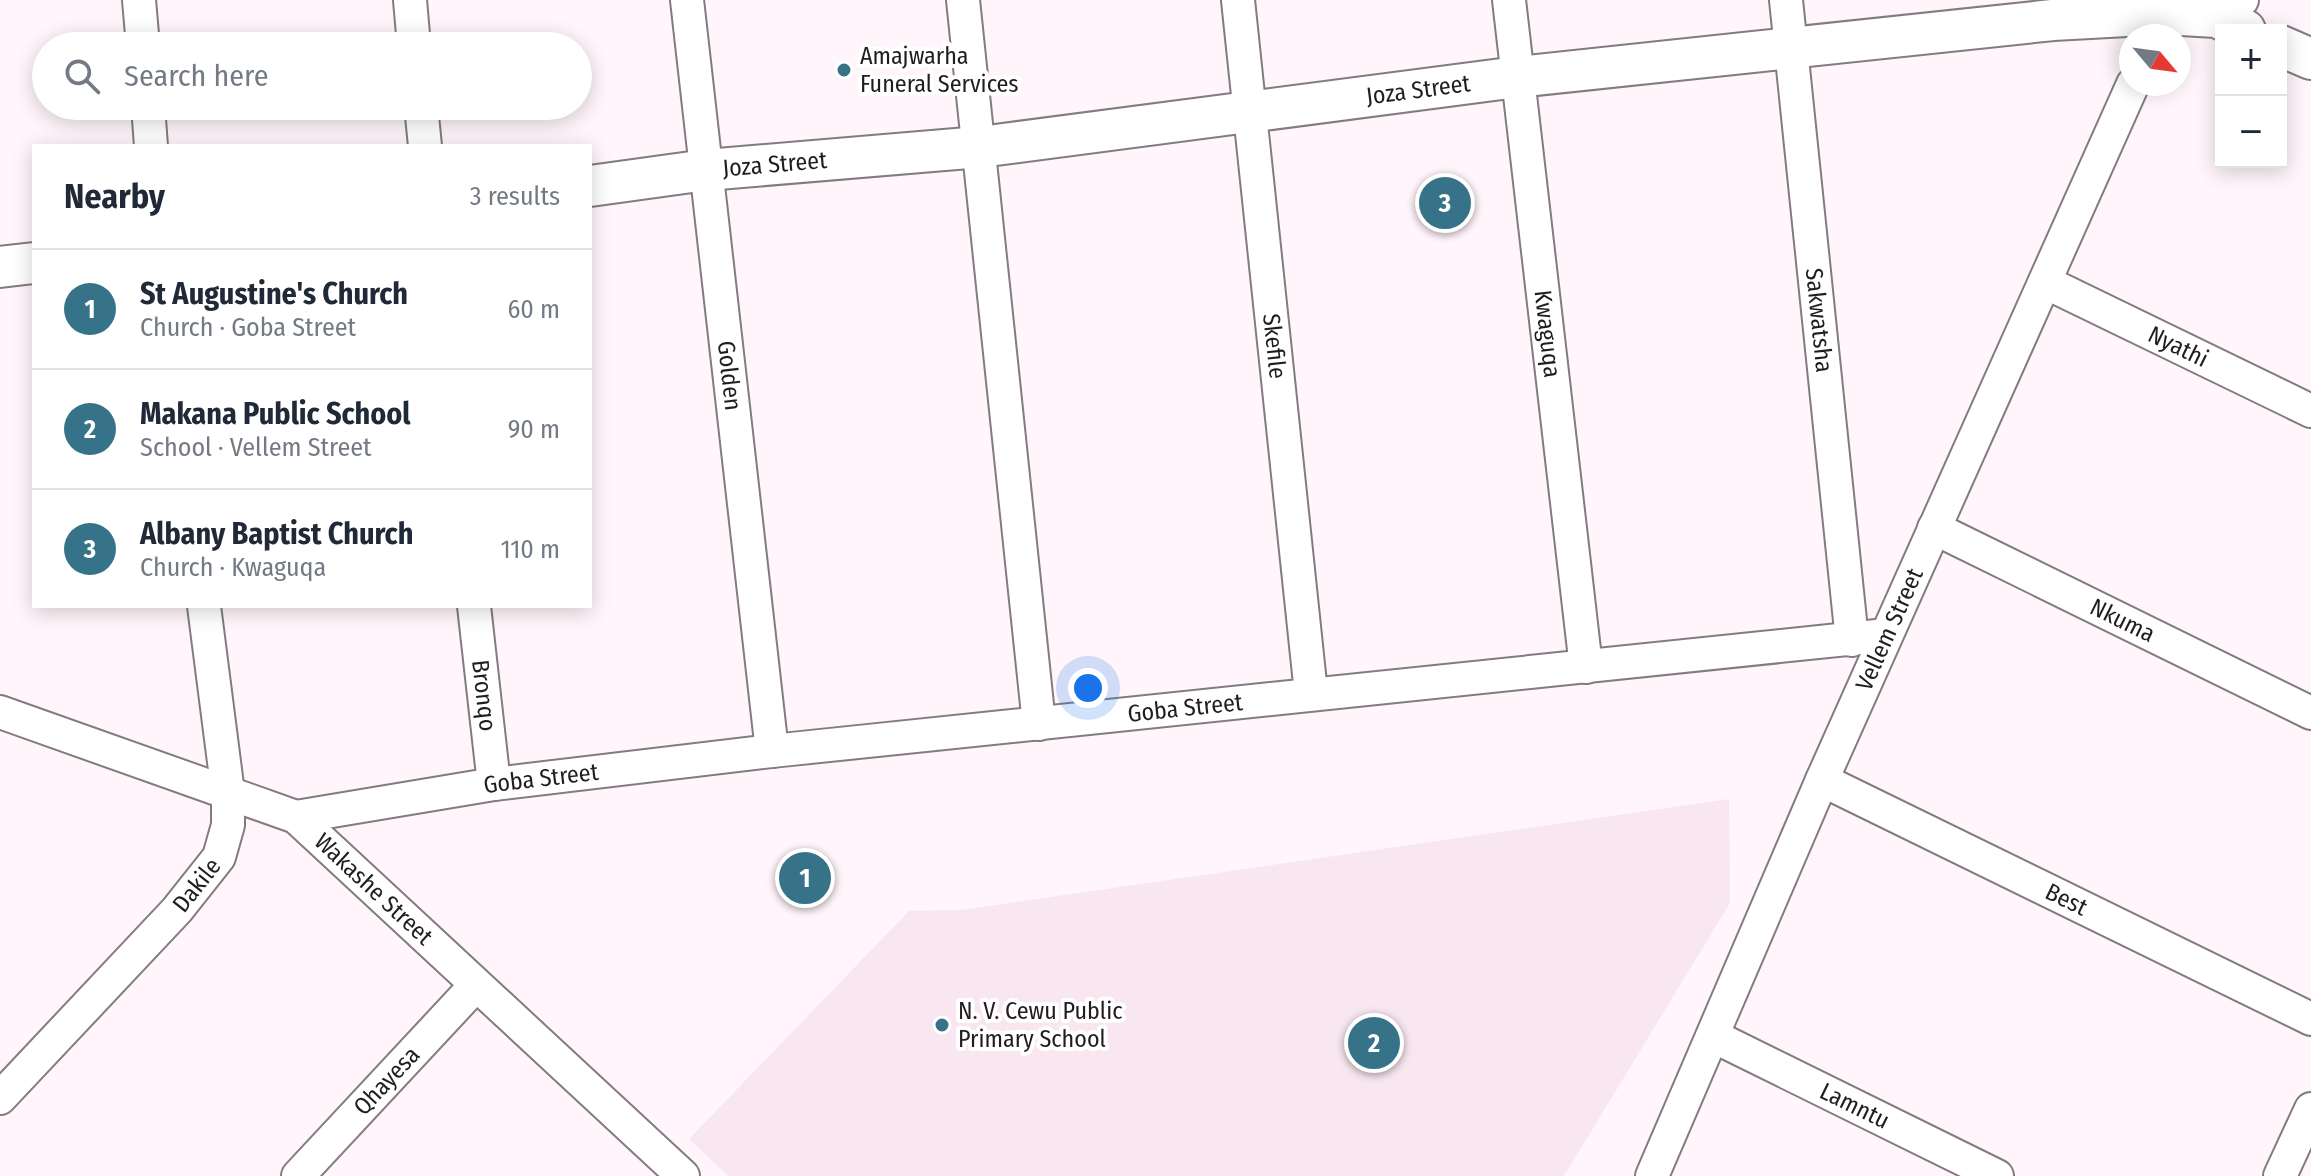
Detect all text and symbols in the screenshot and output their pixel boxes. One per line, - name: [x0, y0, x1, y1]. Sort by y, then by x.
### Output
- north arrow: [2119, 24, 2191, 96]
- map controls: [2215, 24, 2287, 168]
- button: +: [2215, 24, 2287, 96]
- search box: [32, 32, 592, 120]
- place label: Amajwarha Funeral Services: [860, 42, 1019, 98]
- icon: search: [60, 54, 104, 98]
- text: Search here: [124, 58, 269, 94]
- marker: Amajwarha Funeral Services: [835, 61, 853, 79]
- street label: Joza Street: [1365, 69, 1472, 111]
- button: −: [2215, 96, 2287, 168]
- street label: Joza Street: [721, 146, 828, 183]
- pin: 3: [1419, 173, 1471, 233]
- text: Nearby: [64, 176, 165, 217]
- text: 3 results: [470, 181, 560, 212]
- street label: Sakwatsha: [1800, 267, 1838, 374]
- text: St Augustine's Church: [140, 276, 408, 312]
- street label: Kwaguqa: [1529, 289, 1566, 379]
- text: 1: [85, 294, 96, 325]
- text: 60 m: [507, 294, 560, 325]
- text: Church · Goba Street: [140, 312, 356, 343]
- street label: Skefile: [1257, 312, 1292, 380]
- street label: Nyathi: [2144, 320, 2213, 373]
- street label: Golden: [712, 339, 747, 412]
- text: Makana Public School: [140, 396, 411, 432]
- text: 2: [84, 414, 96, 445]
- text: 90 m: [508, 414, 560, 445]
- text: School · Vellem Street: [140, 432, 372, 463]
- text: Albany Baptist Church: [140, 516, 413, 552]
- text: 3: [84, 534, 96, 565]
- text: 110 m: [500, 534, 560, 565]
- text: Church · Kwaguqa: [140, 552, 326, 583]
- street label: Vellem Street: [1850, 564, 1929, 695]
- street label: Nkuma: [2086, 593, 2159, 648]
- street label: Bronqo: [466, 658, 502, 733]
- your location: [1068, 668, 1108, 708]
- street label: Goba Street: [1126, 688, 1244, 728]
- street label: Goba Street: [481, 758, 600, 800]
- street label: Wakashe Street: [309, 827, 439, 951]
- pin: 1: [779, 848, 831, 908]
- street label: Dakile: [167, 853, 227, 918]
- street label: Best: [2041, 877, 2092, 922]
- place label: N. V. Cewu Public Primary School: [958, 997, 1122, 1053]
- pin: 2: [1348, 1013, 1400, 1073]
- marker: N. V. Cewu Public Primary School: [933, 1016, 951, 1034]
- street label: Qhayesa: [348, 1041, 425, 1121]
- street label: Lamntu: [1815, 1077, 1894, 1135]

